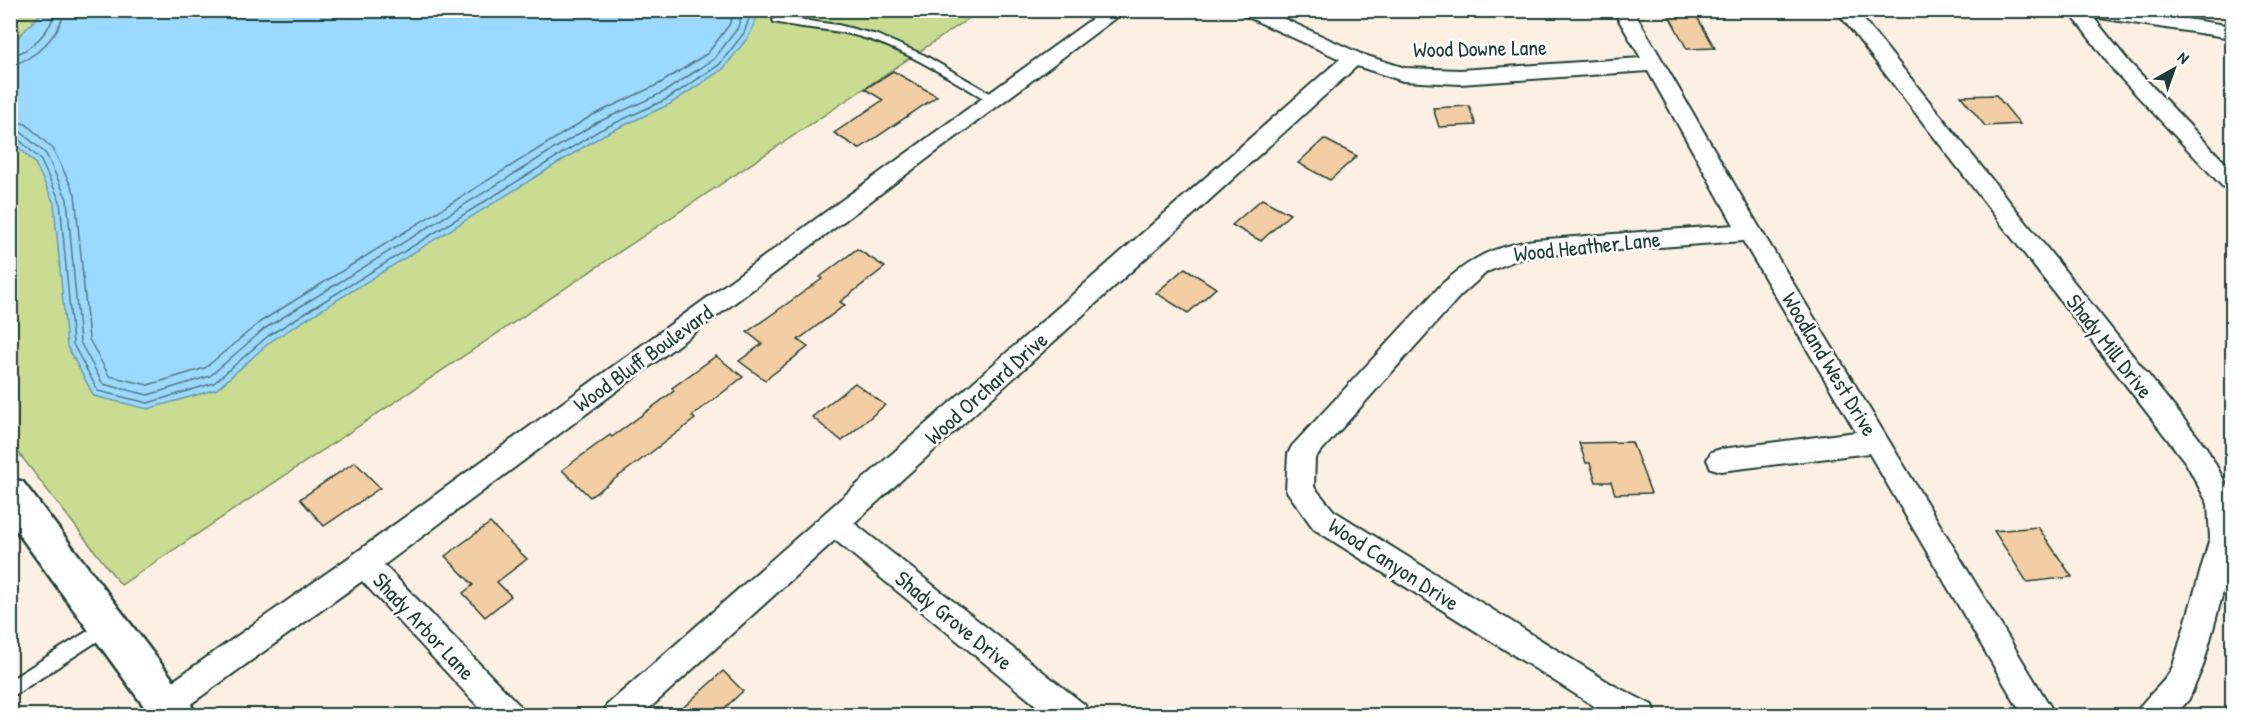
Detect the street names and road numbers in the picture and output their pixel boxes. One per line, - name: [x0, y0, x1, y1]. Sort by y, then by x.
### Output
- street label: Wood Downe Lane: [1413, 32, 1547, 64]
- street label: Wood Heather Lane: [1512, 223, 1662, 269]
- street label: Woodland West Drive: [1775, 287, 1885, 442]
- street label: Shady Mill Drive: [2060, 288, 2160, 405]
- street label: Wood Bluff Boulevard: [567, 297, 719, 419]
- street label: Wood Orchard Drive: [918, 325, 1054, 451]
- street label: Wood Canyon Drive: [1323, 511, 1465, 618]
- street label: Shady Grove Drive: [889, 563, 1019, 677]
- street label: Shady Arbor Lane: [366, 566, 482, 687]

